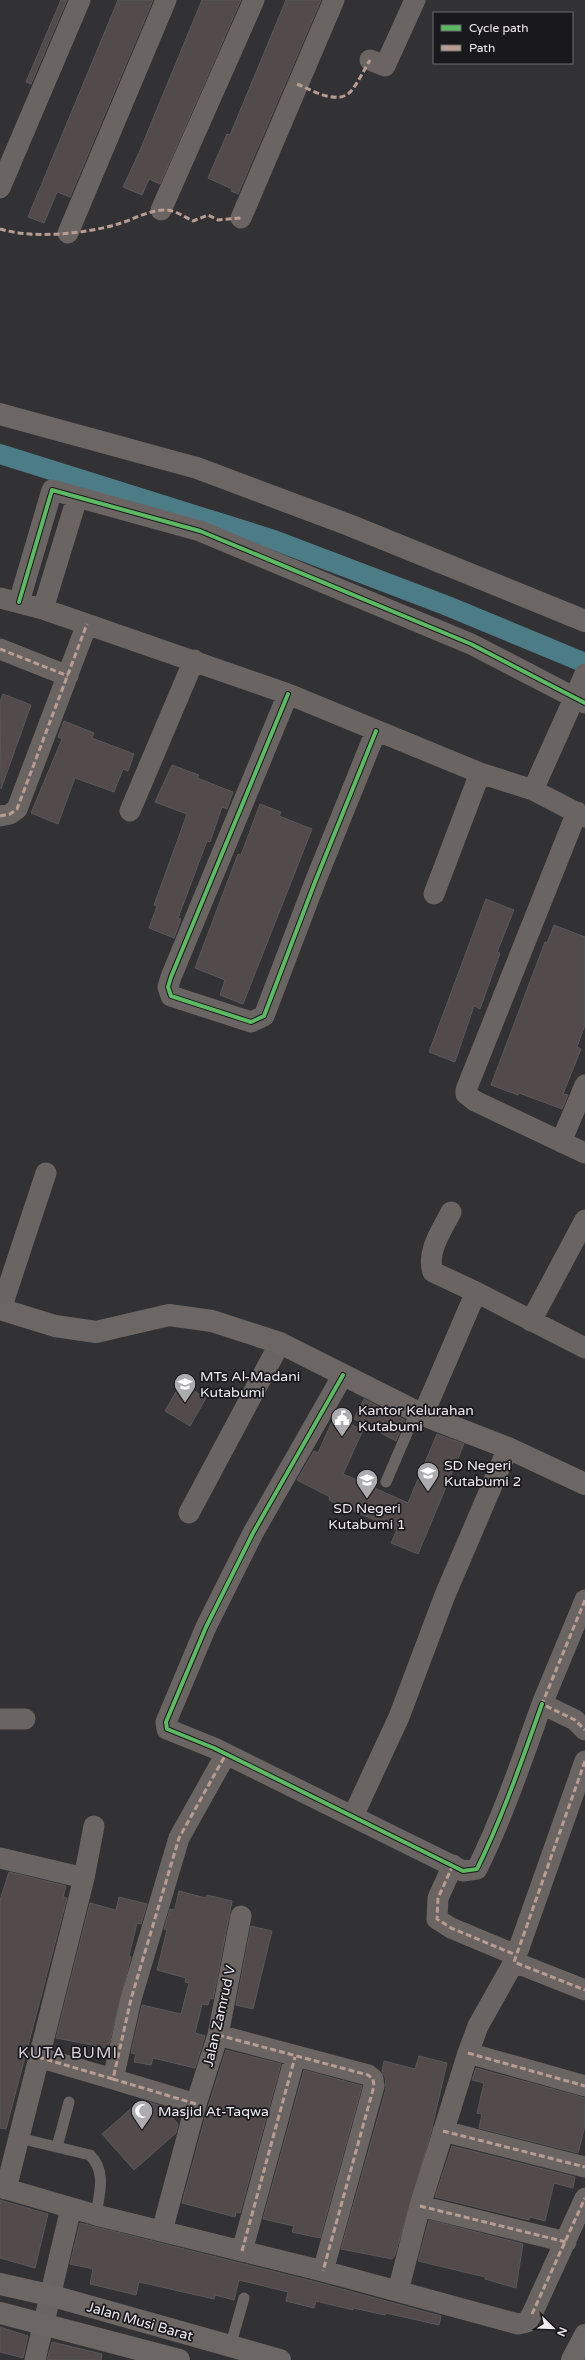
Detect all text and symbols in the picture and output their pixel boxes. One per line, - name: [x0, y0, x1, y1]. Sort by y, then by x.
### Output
- legend: [433, 12, 573, 64]
- text: Cycle path: [469, 21, 528, 35]
- text: Path: [469, 41, 495, 55]
- place label: MTs Al-Madani Kutabumi: [200, 1368, 300, 1401]
- school or university icon: MTs Al-Madani Kutabumi: [172, 1371, 198, 1404]
- place label: Kantor Kelurahan Kutabumi: [358, 1402, 474, 1435]
- public building icon: Kantor Kelurahan Kutabumi: [329, 1405, 355, 1438]
- place label: SD Negeri Kutabumi 2: [444, 1457, 521, 1490]
- school or university icon: SD Negeri Kutabumi 2: [415, 1460, 441, 1493]
- school or university icon: SD Negeri Kutabumi 1: [354, 1467, 380, 1500]
- place label: SD Negeri Kutabumi 1: [328, 1500, 406, 1533]
- street label: Jalan Zamrud V: [200, 1963, 239, 2069]
- district label: KUTA BUMI: [18, 2043, 118, 2063]
- mosque icon: Masjid At-Taqwa: [129, 2098, 155, 2131]
- place label: Masjid At-Taqwa: [158, 2103, 269, 2120]
- street label: Jalan Musi Barat: [85, 2298, 196, 2345]
- north arrow: [533, 2308, 573, 2348]
- text: N: [554, 2325, 569, 2338]

